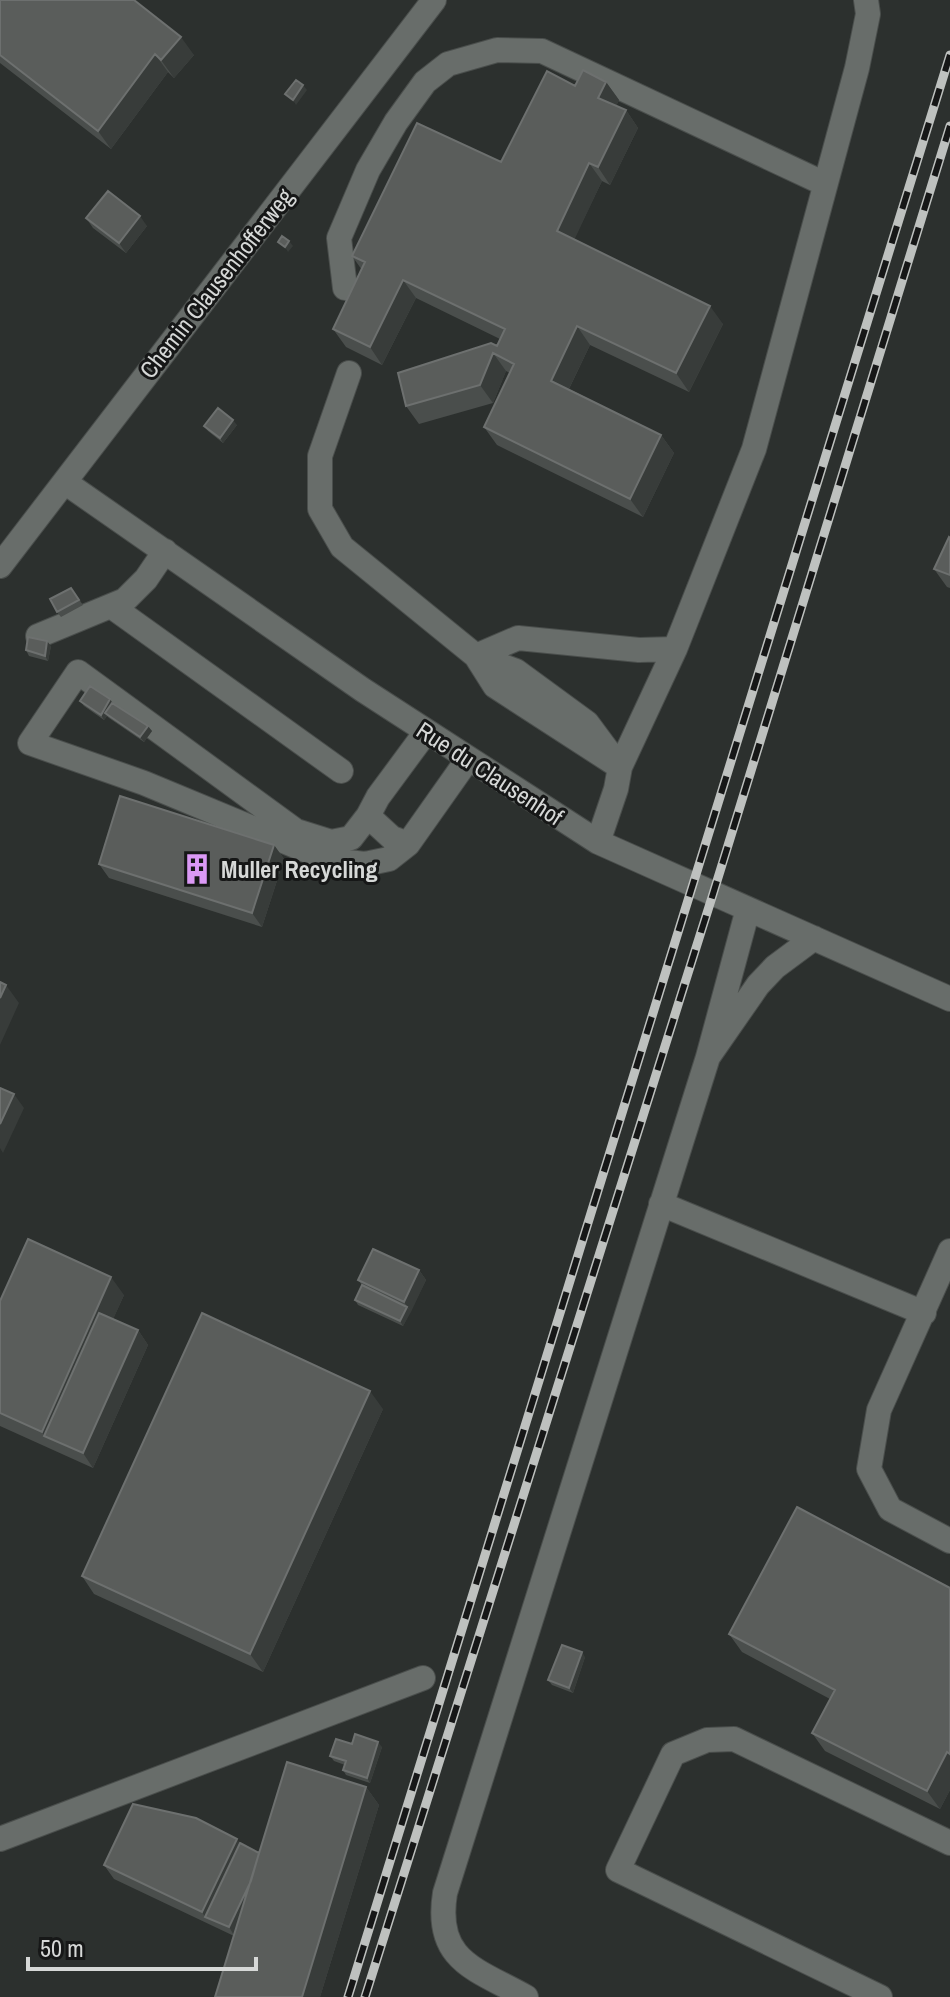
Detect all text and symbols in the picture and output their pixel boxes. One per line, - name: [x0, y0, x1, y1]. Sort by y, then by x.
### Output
- street label: Chemin Clausenhofferweg: [132, 181, 300, 385]
- street label: Rue du Clausenhof: [411, 714, 570, 833]
- building icon: Muller Recycling: [180, 852, 214, 886]
- place label: Muller Recycling: [221, 853, 377, 885]
- scale bar: [28, 1921, 256, 1971]
- text: 50 m: [40, 1932, 84, 1964]

